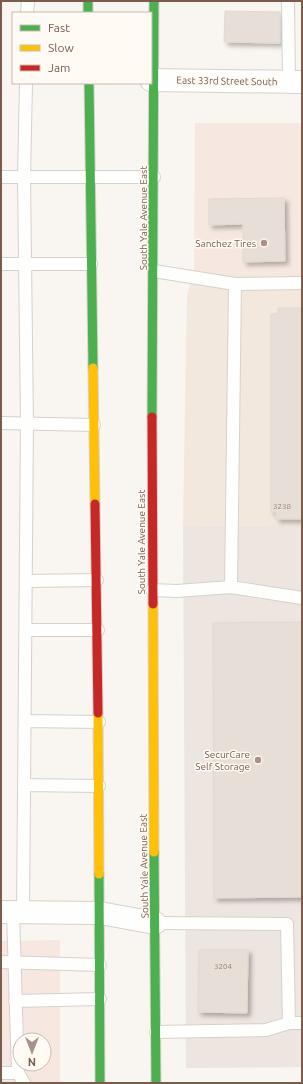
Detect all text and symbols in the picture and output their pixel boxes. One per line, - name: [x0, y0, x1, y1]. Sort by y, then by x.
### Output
- legend: [12, 12, 152, 84]
- text: Fast: [48, 21, 70, 34]
- text: Slow: [48, 41, 74, 54]
- text: Jam: [48, 61, 70, 74]
- street label: East 33rd Street South: [176, 75, 278, 87]
- street label: South Yale Avenue East: [138, 166, 149, 270]
- place label: Sanchez Tires: [195, 238, 256, 249]
- marker: Sanchez Tires: [259, 238, 269, 248]
- street label: South Yale Avenue East: [136, 490, 147, 594]
- house number: 3238: [273, 502, 292, 511]
- place label: SecurCare Self Storage: [195, 749, 250, 772]
- marker: SecurCare Self Storage: [253, 755, 263, 765]
- street label: South Yale Avenue East: [138, 813, 150, 918]
- house number: 3204: [214, 962, 233, 971]
- north arrow: [12, 1032, 52, 1072]
- text: N: [28, 1056, 36, 1068]

